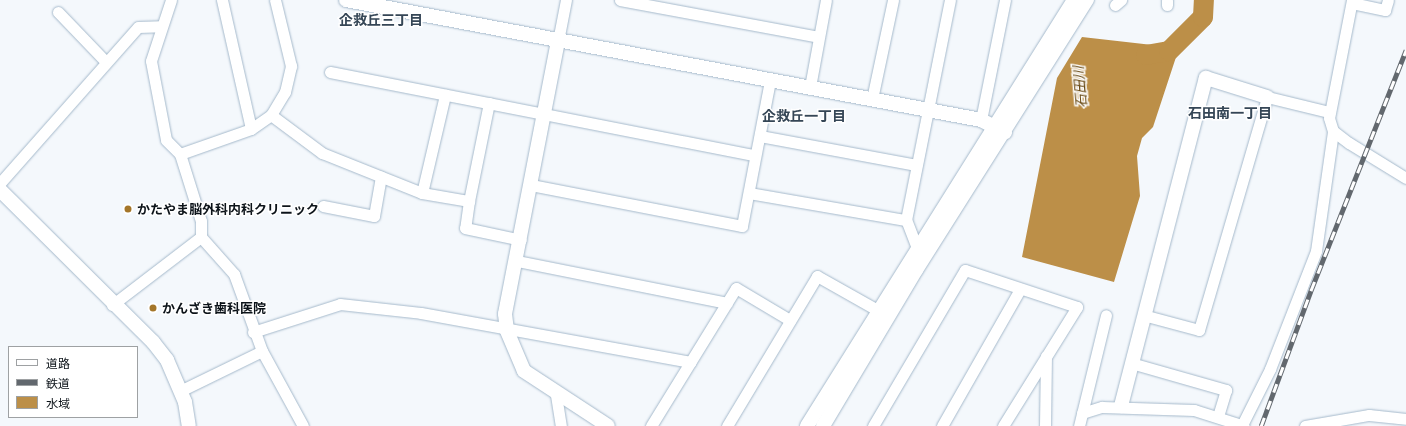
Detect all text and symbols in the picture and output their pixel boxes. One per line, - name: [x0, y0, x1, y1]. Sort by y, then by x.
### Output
- district label: 企救丘三丁目: [339, 12, 423, 28]
- water label: 石田川: [1070, 65, 1090, 109]
- district label: 石田南一丁目: [1188, 105, 1272, 121]
- district label: 企救丘一丁目: [762, 108, 846, 124]
- place label: かたやま脳外科内科クリニック: [137, 201, 319, 217]
- marker: かたやま脳外科内科クリニック: [122, 203, 134, 215]
- place label: かんざき歯科医院: [162, 300, 266, 316]
- marker: かんざき歯科医院: [147, 302, 159, 314]
- legend: [8, 346, 138, 418]
- text: 道路: [46, 357, 70, 370]
- text: 鉄道: [46, 377, 70, 390]
- text: 水域: [46, 397, 70, 410]

